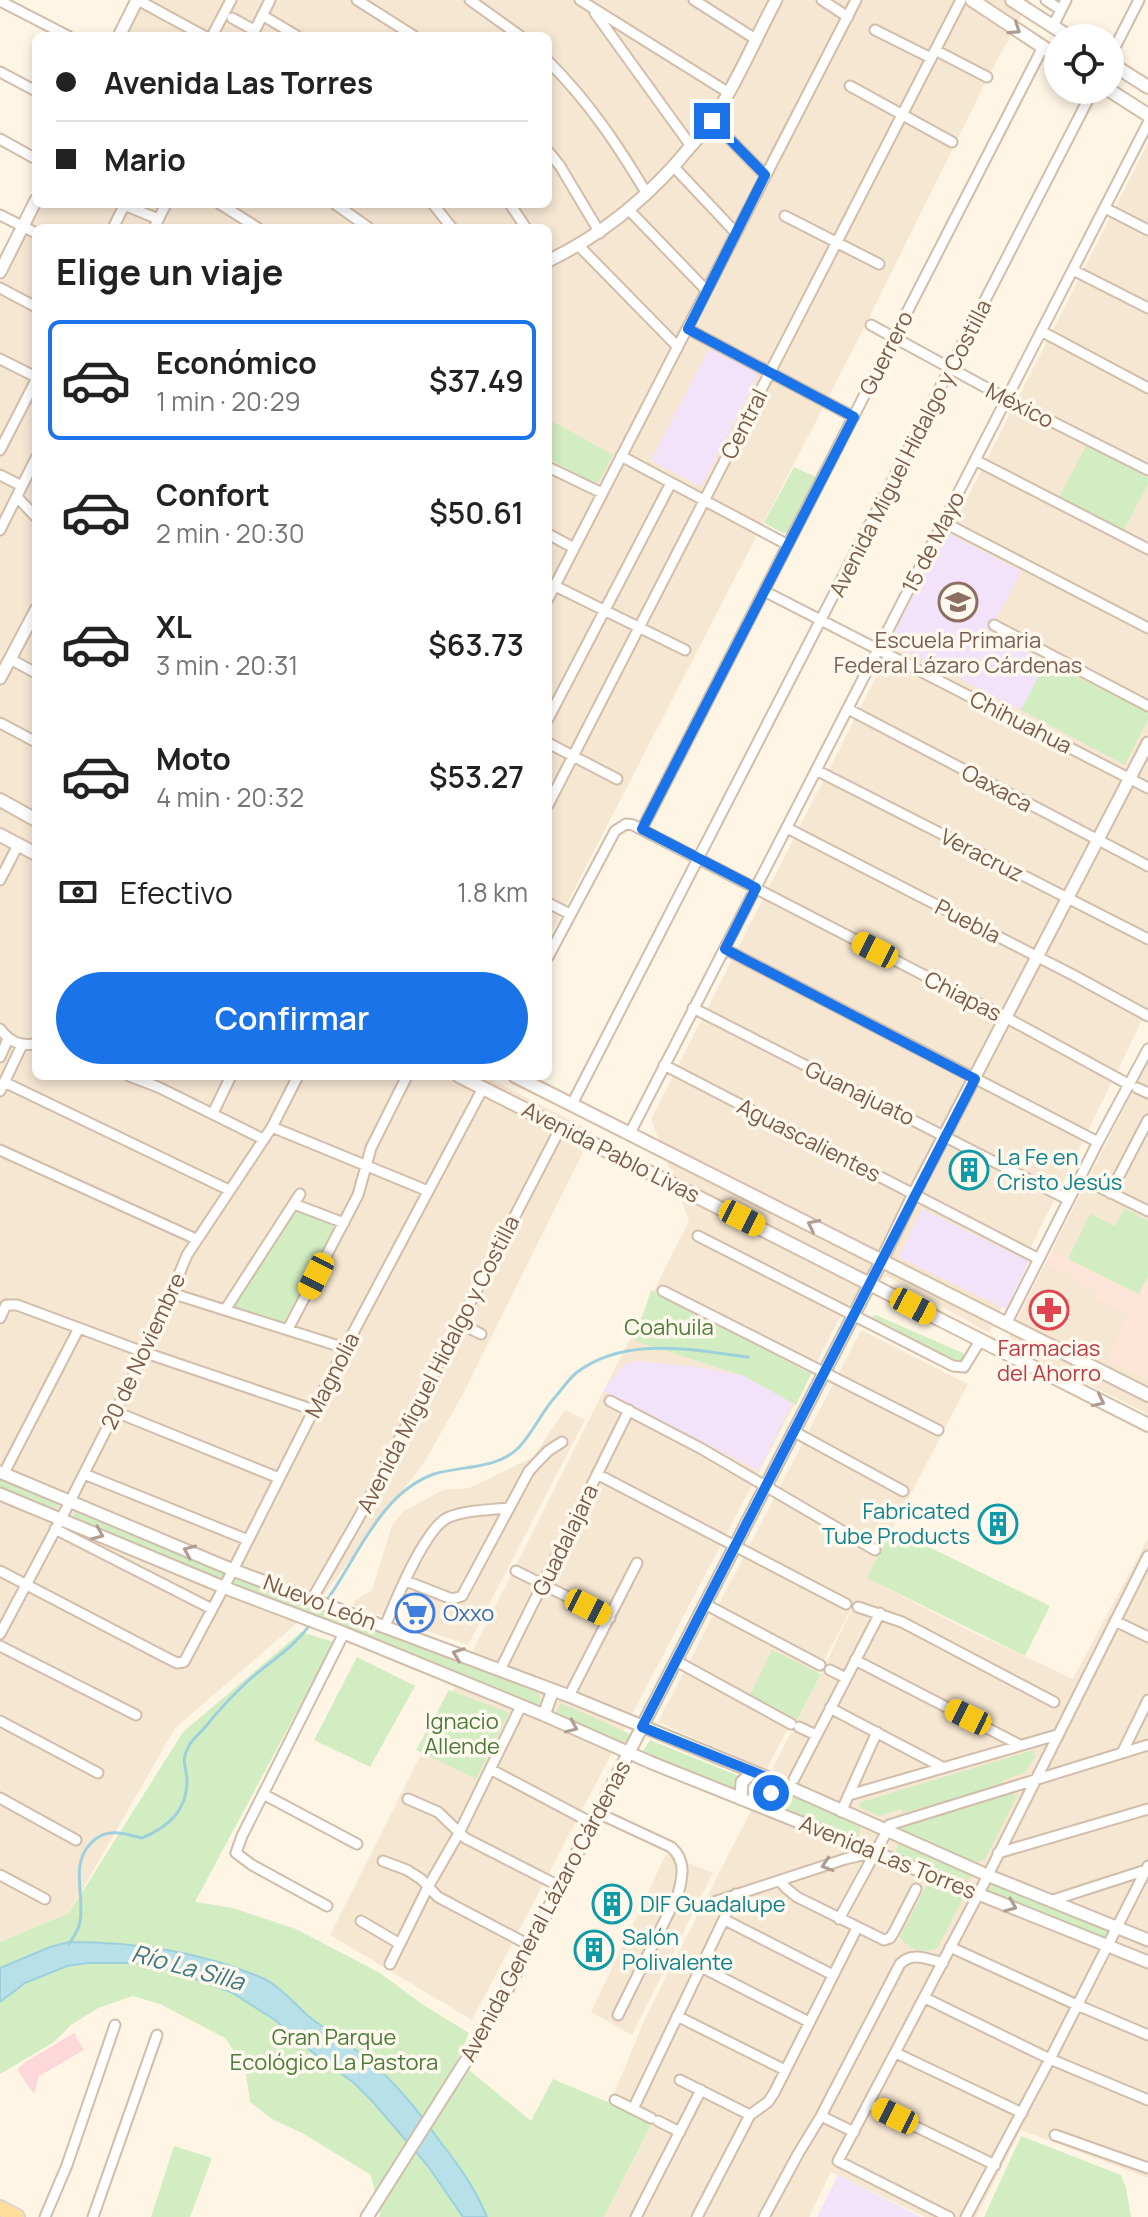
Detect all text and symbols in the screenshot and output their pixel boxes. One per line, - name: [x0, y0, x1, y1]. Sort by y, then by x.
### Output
- one-way arrow: [1006, 19, 1021, 34]
- map controls: [1044, 24, 1124, 104]
- button: locate: [1044, 24, 1124, 104]
- text: Avenida Las Torres: [104, 62, 373, 103]
- route end: [694, 103, 730, 139]
- text: Mario: [104, 139, 186, 180]
- text: Elige un viaje: [56, 247, 283, 296]
- street label: Avenida Miguel Hidalgo y Costilla: [822, 294, 998, 602]
- street label: Guerrero: [852, 306, 920, 400]
- text: Económico: [156, 342, 317, 383]
- icon: car: [60, 344, 132, 416]
- text: $37.49: [429, 360, 524, 401]
- street label: México: [981, 375, 1059, 435]
- text: 1 min · 20:29: [156, 383, 301, 419]
- street label: Central: [714, 384, 774, 464]
- text: Confort: [156, 474, 270, 515]
- icon: car: [60, 476, 132, 548]
- street label: 15 de Mayo: [895, 486, 971, 598]
- text: $50.61: [429, 492, 524, 533]
- text: 2 min · 20:30: [156, 515, 305, 551]
- school or university icon: Escuela Primaria Federal Lázaro Cárdenas: [937, 581, 979, 623]
- text: XL: [156, 606, 192, 647]
- icon: car: [60, 608, 132, 680]
- text: $63.73: [428, 624, 524, 665]
- place label: Escuela Primaria Federal Lázaro Cárdenas: [834, 625, 1082, 680]
- text: 3 min · 20:31: [156, 647, 298, 683]
- street label: Chihuahua: [965, 684, 1077, 760]
- text: Moto: [156, 738, 231, 779]
- icon: car: [60, 740, 132, 812]
- text: $53.27: [429, 756, 524, 797]
- street label: Oaxaca: [956, 757, 1038, 819]
- text: 4 min · 20:32: [156, 779, 304, 815]
- street label: Veracruz: [935, 821, 1029, 889]
- icon: cash: [56, 870, 100, 914]
- text: Efectivo: [120, 872, 233, 913]
- text: 1.8 km: [457, 874, 528, 910]
- street label: Puebla: [930, 892, 1006, 950]
- car: [848, 928, 902, 972]
- street label: Chiapas: [919, 964, 1007, 1028]
- button: Confirmar: [56, 972, 528, 1064]
- street label: Guanajuato: [800, 1054, 920, 1132]
- street label: Aguascalientes: [732, 1091, 886, 1189]
- street label: Avenida Pablo Livas: [517, 1094, 705, 1210]
- place label: La Fe en Cristo Jesús: [997, 1142, 1122, 1197]
- building icon: La Fe en Cristo Jesús: [948, 1149, 990, 1191]
- car: [715, 1196, 769, 1240]
- street label: Avenida Miguel Hidalgo y Costilla: [350, 1210, 526, 1518]
- one-way arrow: [806, 1219, 821, 1235]
- car: [294, 1249, 338, 1303]
- street label: 20 de Noviembre: [94, 1268, 192, 1434]
- car: [886, 1284, 940, 1328]
- pharmacy icon: Farmacias del Ahorro: [1028, 1289, 1070, 1331]
- park label: Coahuila: [624, 1312, 714, 1342]
- street label: Magnolia: [298, 1327, 366, 1423]
- place label: Farmacias del Ahorro: [997, 1333, 1101, 1388]
- one-way arrow: [1091, 1391, 1106, 1407]
- street label: Guadalajara: [525, 1479, 605, 1601]
- place label: Fabricated Tube Products: [822, 1496, 970, 1551]
- building icon: Fabricated Tube Products: [977, 1503, 1019, 1545]
- one-way arrow: [90, 1525, 104, 1541]
- one-way arrow: [183, 1545, 197, 1561]
- street label: Nuevo León: [259, 1567, 381, 1637]
- car: [561, 1585, 615, 1629]
- supermarket icon: Oxxo: [394, 1592, 436, 1634]
- place label: Oxxo: [443, 1598, 494, 1628]
- one-way arrow: [452, 1647, 466, 1664]
- car: [941, 1696, 995, 1738]
- park label: Ignacio Allende: [424, 1706, 500, 1761]
- one-way arrow: [564, 1718, 578, 1734]
- street label: Avenida General Lázaro Cárdenas: [453, 1755, 637, 2067]
- route start: [753, 1775, 789, 1811]
- street label: Avenida Las Torres: [795, 1808, 981, 1906]
- one-way arrow: [821, 1856, 835, 1872]
- building icon: DIF Guadalupe: [591, 1883, 633, 1925]
- place label: DIF Guadalupe: [640, 1889, 786, 1919]
- one-way arrow: [1003, 1896, 1017, 1912]
- place label: Salón Polivalente: [622, 1922, 733, 1977]
- building icon: Salón Polivalente: [573, 1929, 615, 1971]
- water label: Río La Silla: [129, 1936, 250, 1998]
- park label: Gran Parque Ecológico La Pastora: [230, 2022, 438, 2077]
- car: [868, 2095, 922, 2137]

